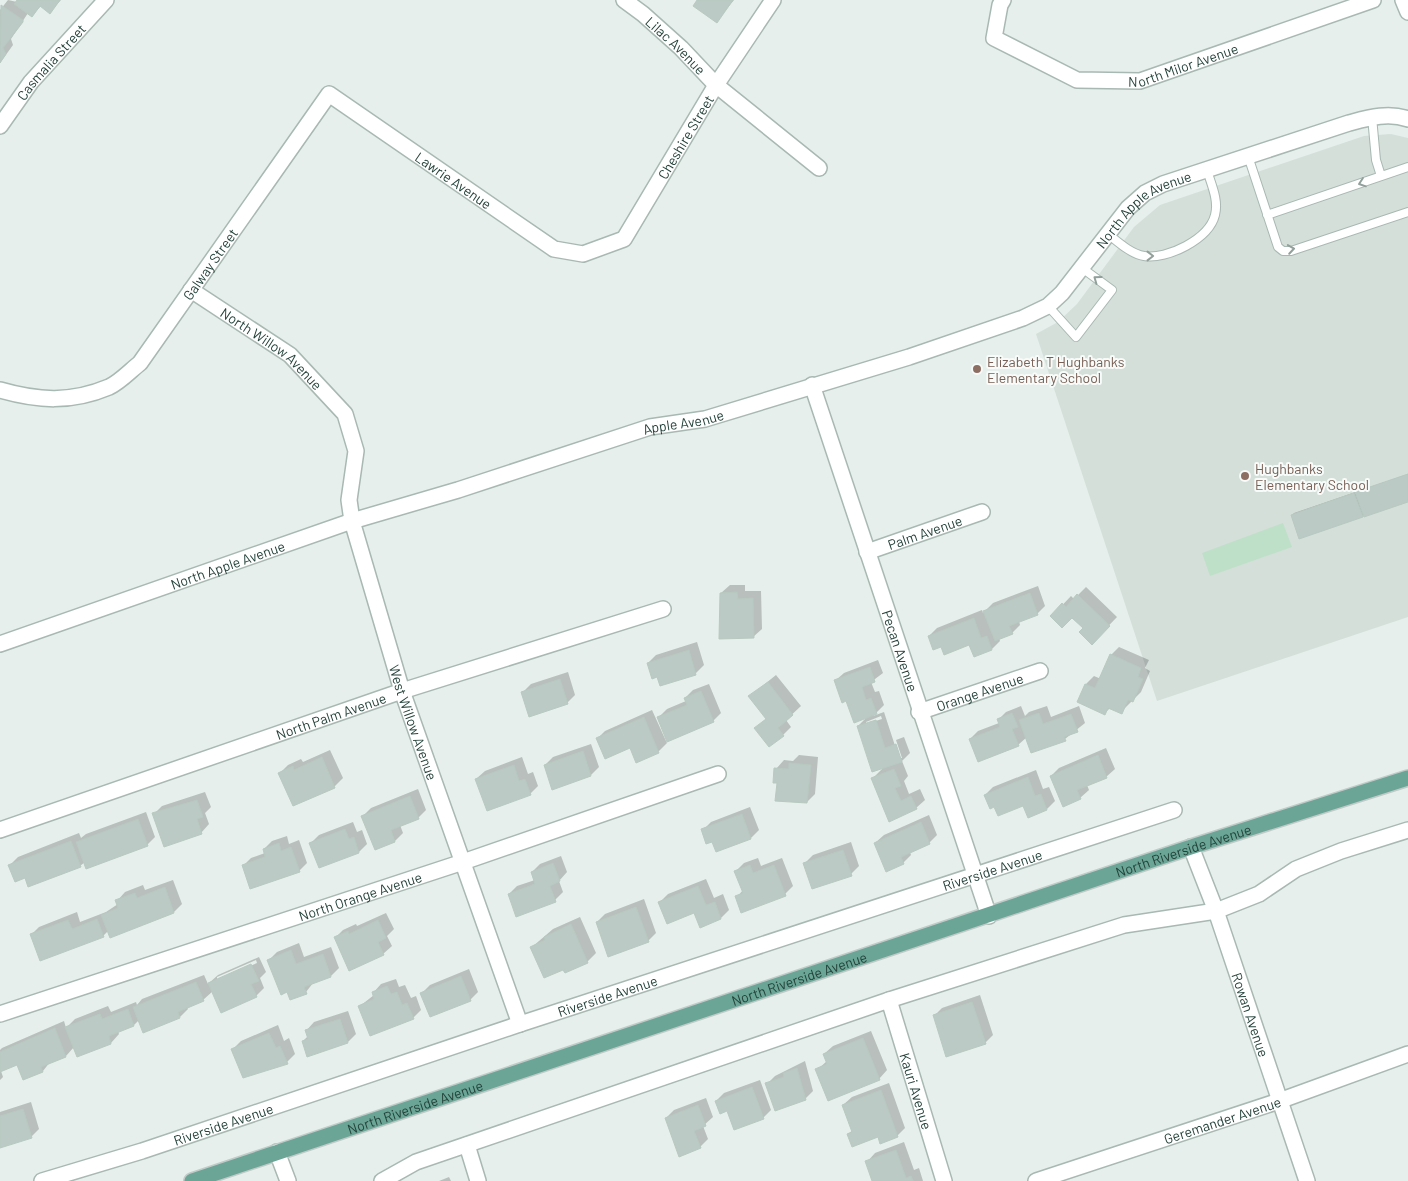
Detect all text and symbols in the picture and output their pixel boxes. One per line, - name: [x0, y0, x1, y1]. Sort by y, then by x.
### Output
- street label: Lilac Avenue: [643, 12, 710, 78]
- street label: Casmalia Street: [13, 20, 89, 103]
- street label: North Milor Avenue: [1128, 39, 1240, 90]
- street label: Cheshire Street: [654, 92, 717, 182]
- street label: Lawrie Avenue: [412, 148, 495, 212]
- street label: North Apple Avenue: [1092, 167, 1193, 251]
- one-way arrow: [1358, 177, 1367, 187]
- street label: Galway Street: [179, 225, 241, 303]
- one-way arrow: [1288, 244, 1296, 255]
- one-way arrow: [1146, 251, 1154, 261]
- one-way arrow: [1093, 276, 1103, 285]
- street label: North Willow Avenue: [218, 303, 326, 393]
- place label: Elizabeth T Hughbanks Elementary School: [987, 353, 1125, 386]
- marker: Elizabeth T Hughbanks Elementary School: [971, 363, 983, 375]
- street label: Apple Avenue: [640, 405, 726, 437]
- place label: Hughbanks Elementary School: [1255, 460, 1369, 493]
- marker: Hughbanks Elementary School: [1239, 470, 1251, 482]
- street label: Palm Avenue: [885, 511, 964, 553]
- street label: North Apple Avenue: [168, 537, 287, 592]
- street label: Pecan Avenue: [879, 608, 922, 694]
- street label: West Willow Avenue: [386, 663, 441, 782]
- street label: Orange Avenue: [934, 669, 1025, 714]
- street label: North Palm Avenue: [273, 689, 388, 743]
- street label: North Riverside Avenue: [1113, 820, 1253, 880]
- street label: Riverside Avenue: [940, 845, 1044, 894]
- street label: North Orange Avenue: [296, 868, 424, 924]
- street label: North Riverside Avenue: [729, 948, 869, 1009]
- street label: Rowan Avenue: [1229, 970, 1273, 1059]
- street label: Riverside Avenue: [555, 971, 659, 1020]
- street label: Kauri Avenue: [897, 1051, 936, 1131]
- street label: North Riverside Avenue: [345, 1076, 485, 1137]
- street label: Geremander Avenue: [1161, 1093, 1283, 1147]
- street label: Riverside Avenue: [171, 1099, 275, 1148]

